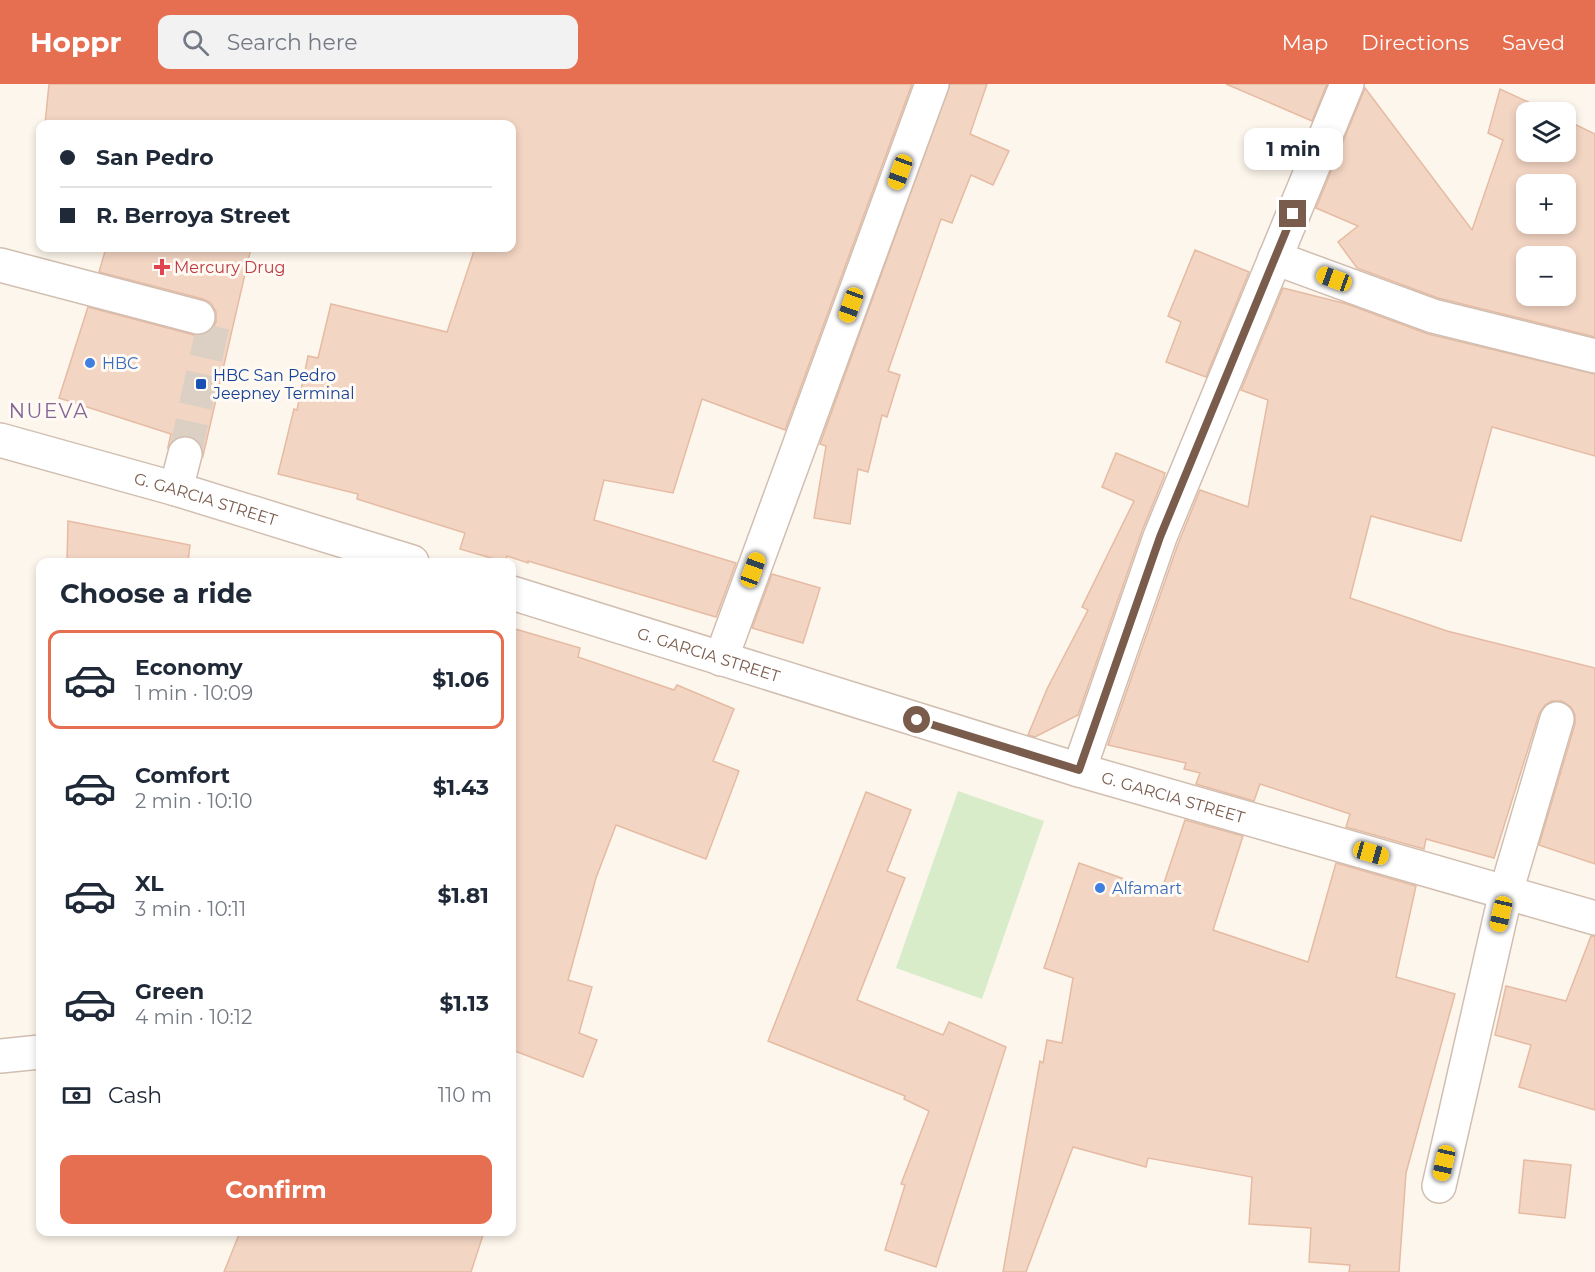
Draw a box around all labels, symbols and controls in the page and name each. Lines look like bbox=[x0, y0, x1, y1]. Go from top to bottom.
search box bbox=[158, 15, 578, 69]
text: Hoppr bbox=[30, 25, 122, 59]
icon: search bbox=[179, 26, 212, 59]
text: Search here bbox=[227, 29, 358, 56]
text: Map bbox=[1282, 30, 1328, 55]
text: Directions bbox=[1361, 30, 1469, 55]
text: Saved bbox=[1502, 30, 1565, 55]
map controls bbox=[1516, 102, 1576, 306]
button: layers bbox=[1516, 102, 1576, 162]
callout: 1 min bbox=[1244, 127, 1342, 169]
text: 1 min bbox=[1266, 137, 1321, 161]
text: San Pedro bbox=[96, 144, 214, 171]
car bbox=[885, 152, 915, 192]
button: + bbox=[1516, 174, 1576, 234]
route end bbox=[1279, 200, 1306, 227]
text: R. Berroya Street bbox=[96, 202, 290, 229]
button: − bbox=[1516, 246, 1576, 306]
place label: Mercury Drug bbox=[174, 258, 285, 277]
marker: Mercury Drug bbox=[155, 260, 169, 274]
car bbox=[1314, 264, 1354, 294]
car bbox=[836, 285, 866, 325]
place label: HBC bbox=[102, 354, 138, 373]
marker: HBC bbox=[83, 356, 97, 370]
place label: HBC San Pedro Jeepney Terminal bbox=[212, 366, 355, 403]
marker: HBC San Pedro Jeepney Terminal bbox=[194, 377, 208, 391]
district label: NUEVA bbox=[9, 399, 89, 423]
street label: G. GARCIA STREET bbox=[132, 469, 280, 530]
car bbox=[738, 550, 768, 590]
text: Choose a ride bbox=[60, 577, 252, 610]
street label: G. GARCIA STREET bbox=[635, 624, 783, 686]
icon: car bbox=[63, 653, 117, 707]
text: Economy bbox=[135, 654, 243, 681]
text: $1.06 bbox=[432, 666, 489, 693]
text: 1 min · 10:09 bbox=[135, 681, 253, 705]
route start bbox=[903, 706, 930, 733]
icon: car bbox=[63, 761, 117, 815]
text: Comfort bbox=[135, 762, 230, 789]
street label: G. GARCIA STREET bbox=[1099, 768, 1248, 827]
text: $1.43 bbox=[433, 774, 489, 801]
text: 2 min · 10:10 bbox=[135, 789, 252, 813]
car bbox=[1351, 839, 1391, 867]
icon: car bbox=[63, 869, 117, 923]
text: XL bbox=[135, 870, 164, 897]
place label: Alfamart bbox=[1112, 879, 1183, 898]
marker: Alfamart bbox=[1093, 881, 1107, 895]
text: $1.81 bbox=[437, 882, 489, 909]
car bbox=[1488, 894, 1514, 934]
text: 3 min · 10:11 bbox=[135, 897, 246, 921]
icon: car bbox=[63, 977, 117, 1031]
text: Green bbox=[135, 978, 204, 1005]
text: $1.13 bbox=[440, 990, 489, 1017]
text: 4 min · 10:12 bbox=[135, 1005, 252, 1029]
icon: cash bbox=[60, 1079, 93, 1112]
text: Cash bbox=[108, 1082, 162, 1109]
text: 110 m bbox=[438, 1083, 492, 1107]
car bbox=[1431, 1143, 1457, 1183]
button: Confirm bbox=[60, 1155, 492, 1224]

